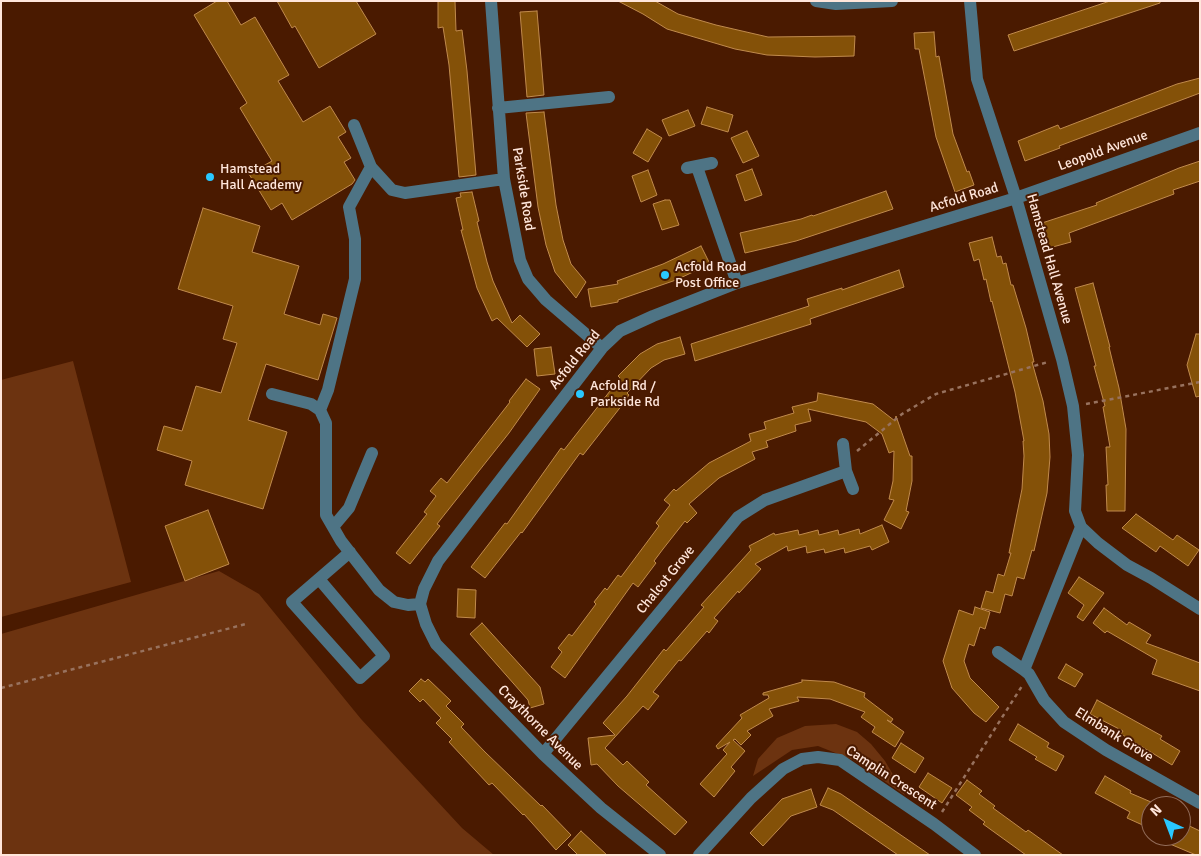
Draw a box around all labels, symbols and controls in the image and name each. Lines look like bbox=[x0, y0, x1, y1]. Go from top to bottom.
street label: Leopold Avenue bbox=[1056, 127, 1150, 175]
street label: Parkside Road bbox=[508, 146, 538, 232]
place label: Hamstead Hall Academy bbox=[220, 161, 302, 193]
marker: Hamstead Hall Academy bbox=[204, 171, 216, 183]
street label: Acfold Road bbox=[927, 180, 1001, 216]
street label: Hamstead Hall Avenue bbox=[1022, 192, 1076, 326]
place label: Acfold Road Post Office bbox=[675, 259, 746, 292]
marker: Acfold Road Post Office bbox=[659, 269, 671, 281]
street label: Acfold Road bbox=[546, 327, 604, 393]
place label: Acfold Rd / Parkside Rd bbox=[590, 378, 660, 411]
marker: Acfold Rd / Parkside Rd bbox=[574, 388, 586, 400]
street label: Chalcot Grove bbox=[633, 542, 699, 618]
street label: Craythorne Avenue bbox=[494, 682, 586, 774]
street label: Elmbank Grove bbox=[1072, 704, 1156, 766]
street label: Camplin Crescent bbox=[842, 742, 940, 814]
north arrow bbox=[1141, 796, 1191, 846]
text: N bbox=[1147, 801, 1165, 820]

